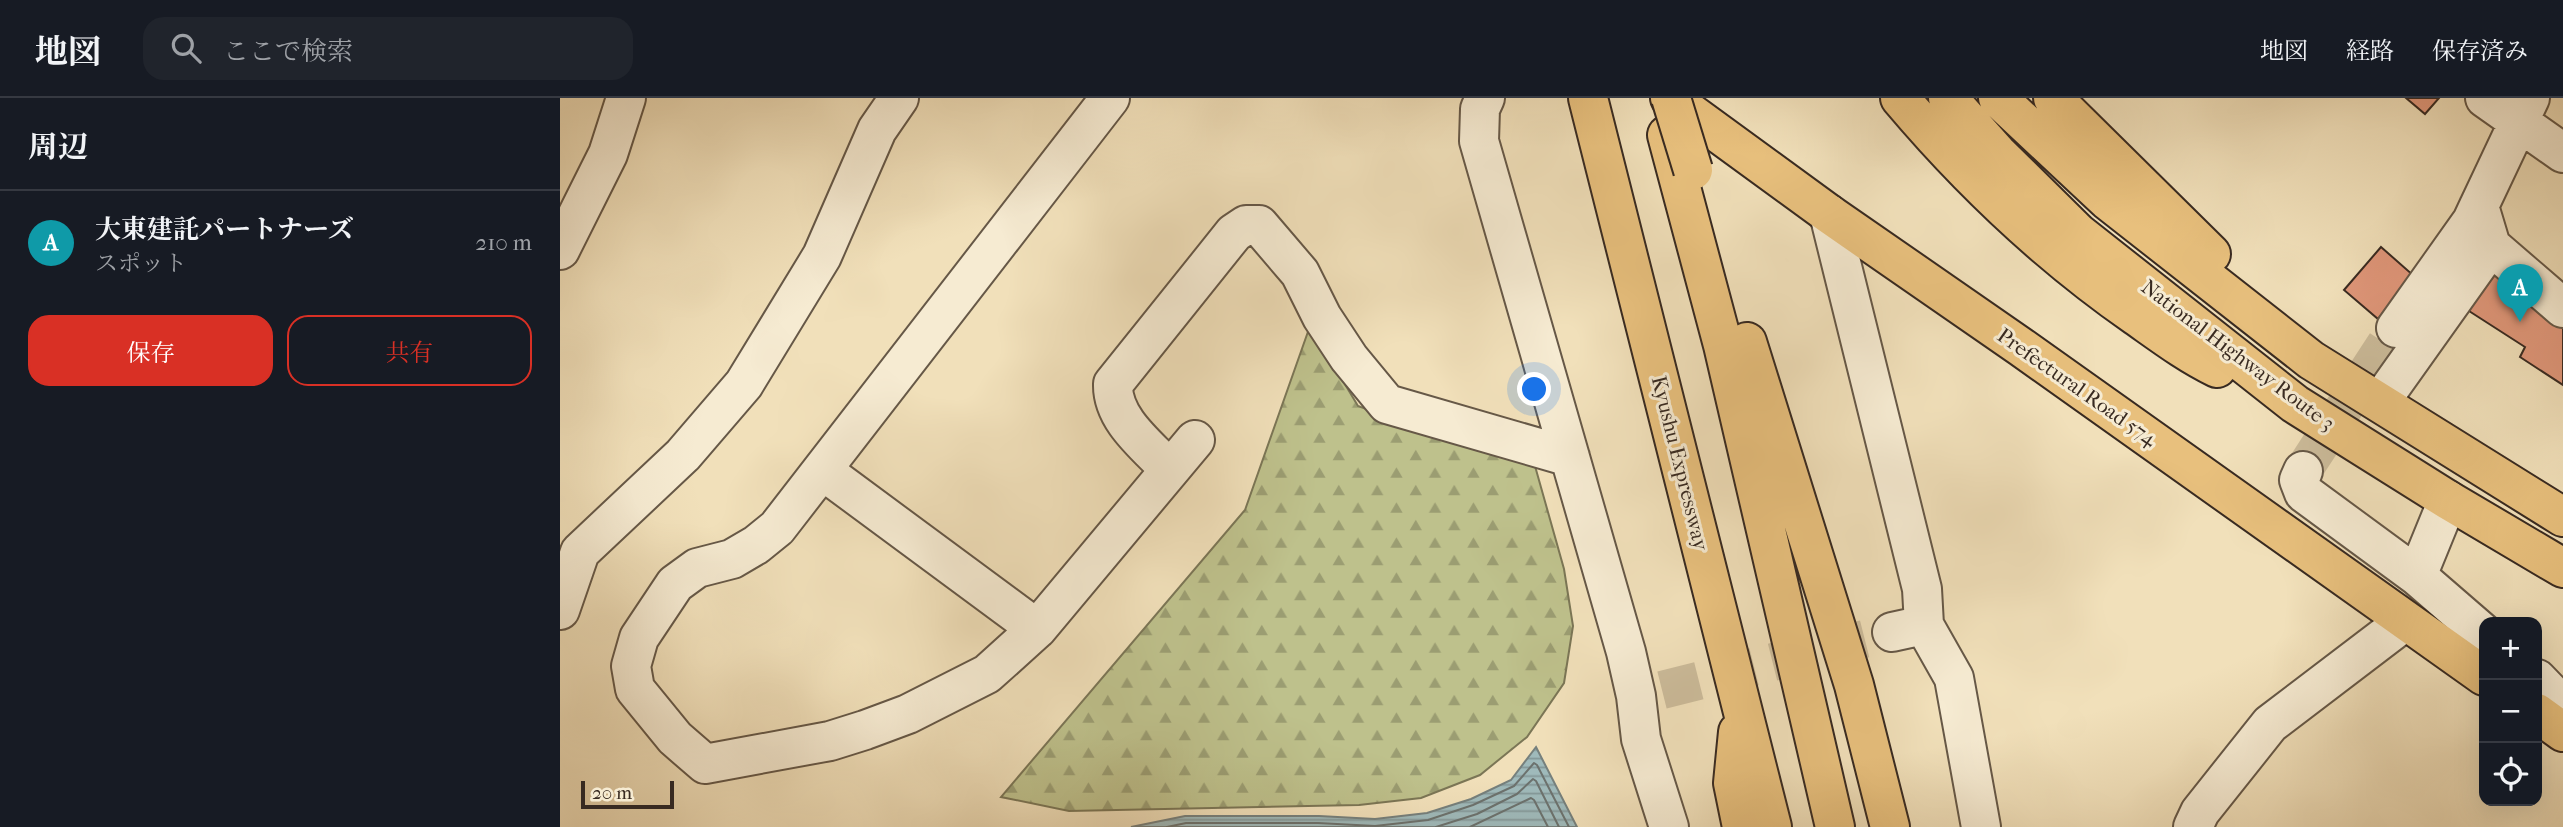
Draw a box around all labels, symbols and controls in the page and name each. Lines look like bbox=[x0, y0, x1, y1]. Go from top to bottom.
search box bbox=[143, 17, 633, 80]
icon: search bbox=[167, 29, 205, 67]
text: 地図 bbox=[35, 33, 101, 72]
text: ここで検索 bbox=[223, 36, 353, 67]
text: 地図 bbox=[2260, 37, 2308, 65]
text: 経路 bbox=[2346, 37, 2394, 65]
text: 保存済み bbox=[2432, 37, 2528, 65]
text: 周辺 bbox=[28, 130, 88, 165]
text: 大東建託パートナーズ bbox=[95, 214, 354, 245]
text: A bbox=[44, 229, 58, 256]
text: 210 m bbox=[475, 229, 532, 256]
text: スポット bbox=[95, 250, 187, 277]
pin: A bbox=[2497, 264, 2543, 322]
street label: National Highway Route 3 bbox=[2137, 275, 2339, 435]
button: 保存 bbox=[28, 315, 273, 386]
button: 共有 bbox=[287, 315, 532, 386]
street label: Prefectural Road 574 bbox=[1993, 323, 2162, 451]
your location bbox=[1517, 372, 1551, 406]
street label: Kyushu Expressway bbox=[1647, 373, 1713, 553]
map controls bbox=[2479, 617, 2542, 806]
button: + bbox=[2479, 617, 2542, 680]
button: − bbox=[2479, 680, 2542, 743]
button: locate bbox=[2479, 743, 2542, 806]
scale bar bbox=[581, 778, 674, 810]
text: 20 m bbox=[592, 782, 632, 804]

